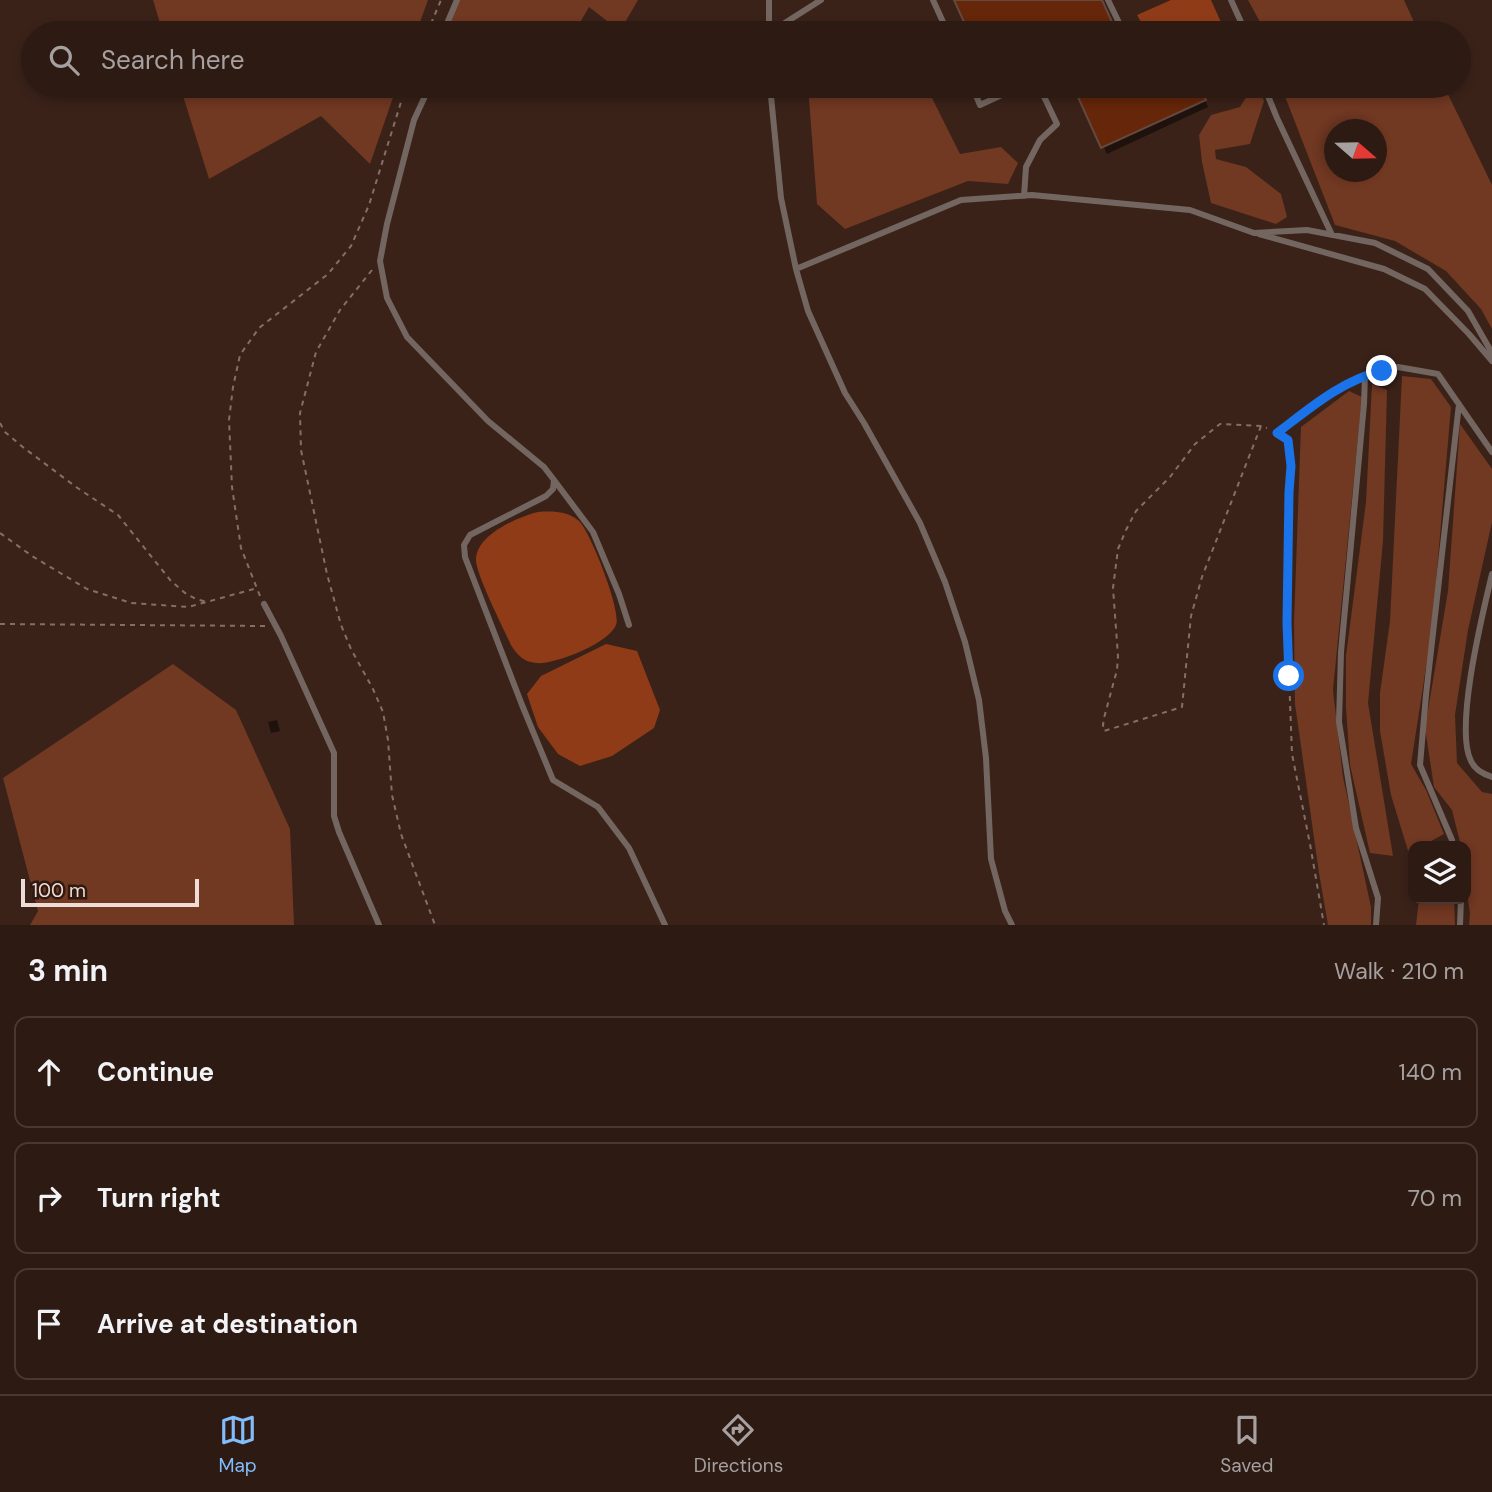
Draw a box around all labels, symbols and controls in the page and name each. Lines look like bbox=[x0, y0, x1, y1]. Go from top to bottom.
search box bbox=[21, 21, 1471, 98]
icon: search bbox=[45, 41, 83, 79]
text: Search here bbox=[101, 43, 244, 77]
north arrow bbox=[1324, 119, 1387, 182]
route end bbox=[1366, 355, 1397, 386]
route start bbox=[1273, 660, 1304, 691]
map controls bbox=[1408, 841, 1471, 904]
button: layers bbox=[1408, 841, 1471, 904]
scale bar bbox=[21, 876, 200, 908]
text: 100 m bbox=[32, 878, 86, 903]
text: 3 min bbox=[28, 951, 108, 990]
text: Walk · 210 m bbox=[1334, 956, 1464, 986]
icon: ahead bbox=[30, 1053, 68, 1091]
text: Continue bbox=[97, 1055, 214, 1089]
text: 140 m bbox=[1399, 1057, 1462, 1087]
icon: right bbox=[30, 1179, 68, 1217]
text: Turn right bbox=[97, 1181, 221, 1215]
text: 70 m bbox=[1408, 1183, 1462, 1213]
icon: arrive bbox=[30, 1305, 68, 1343]
text: Arrive at destination bbox=[97, 1307, 358, 1341]
tab: Map bbox=[219, 1411, 257, 1478]
tab: Directions bbox=[694, 1411, 783, 1478]
tab: Saved bbox=[1220, 1411, 1273, 1478]

